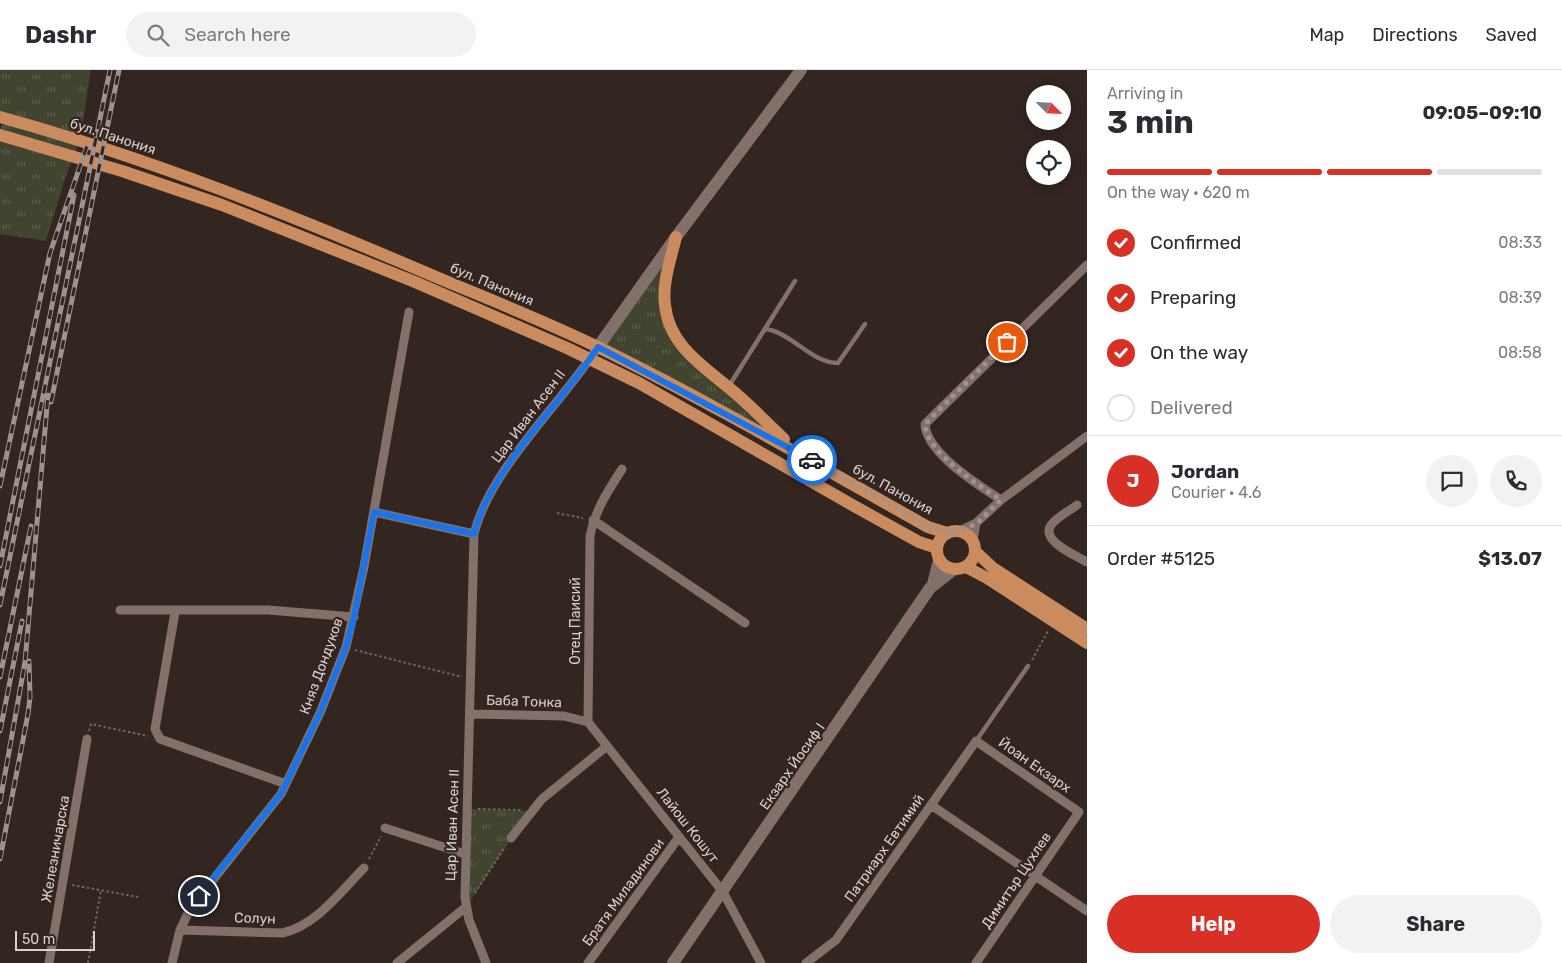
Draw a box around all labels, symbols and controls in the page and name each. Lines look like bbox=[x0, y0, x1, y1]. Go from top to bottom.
search box bbox=[126, 12, 476, 57]
text: Dashr bbox=[25, 21, 96, 49]
icon: search bbox=[144, 21, 172, 49]
text: Search here bbox=[184, 23, 291, 46]
text: Map bbox=[1309, 24, 1344, 46]
text: Directions bbox=[1372, 24, 1458, 46]
text: Saved bbox=[1486, 24, 1537, 46]
text: Arriving in bbox=[1107, 84, 1183, 103]
north arrow bbox=[1026, 85, 1071, 130]
map controls bbox=[1026, 85, 1071, 185]
text: 09:05–09:10 bbox=[1422, 101, 1542, 124]
text: 3 min bbox=[1107, 103, 1194, 141]
street label: бул. Панония bbox=[68, 115, 158, 158]
button: locate bbox=[1026, 140, 1071, 185]
text: On the way · 620 m bbox=[1107, 183, 1250, 202]
icon: check bbox=[1107, 229, 1135, 257]
text: Confirmed bbox=[1150, 231, 1241, 254]
text: 08:33 bbox=[1498, 233, 1542, 252]
street label: бул. Панония bbox=[447, 259, 536, 310]
icon: check bbox=[1107, 284, 1135, 312]
text: Preparing bbox=[1150, 286, 1236, 309]
text: 08:39 bbox=[1498, 288, 1542, 307]
pin bbox=[986, 321, 1028, 363]
icon: bag bbox=[993, 328, 1021, 356]
icon: check bbox=[1107, 339, 1135, 367]
text: On the way bbox=[1150, 341, 1248, 364]
text: 08:58 bbox=[1498, 343, 1542, 362]
street label: Цар Иван Асен II bbox=[488, 366, 569, 466]
text: Delivered bbox=[1150, 396, 1233, 419]
courier bbox=[787, 435, 837, 485]
icon: car bbox=[798, 446, 826, 474]
button: chat bbox=[1426, 455, 1478, 507]
button: phone bbox=[1490, 455, 1542, 507]
street label: бул. Панония bbox=[850, 460, 936, 519]
text: Jordan bbox=[1171, 460, 1239, 483]
text: J bbox=[1127, 469, 1139, 492]
text: Courier · 4.6 bbox=[1171, 483, 1261, 502]
text: Order #5125 bbox=[1107, 547, 1215, 570]
text: $13.07 bbox=[1478, 547, 1542, 570]
street label: Отец Паисий bbox=[567, 577, 584, 665]
street label: Княз Дондуков bbox=[296, 616, 347, 717]
street label: Баба Тонка bbox=[486, 692, 562, 711]
street label: Екзарх Йосиф I bbox=[755, 719, 829, 813]
street label: Йоан Екзарх bbox=[995, 733, 1075, 797]
street label: Цар Иван Асен II bbox=[442, 769, 463, 881]
street label: Лайош Кошут bbox=[653, 784, 722, 866]
street label: Патриарх Евтимий bbox=[841, 791, 928, 905]
street label: Железничарска bbox=[38, 794, 73, 904]
street label: Димитър Цухлев bbox=[978, 829, 1055, 932]
street label: Братя Миладинови bbox=[579, 835, 668, 949]
pin bbox=[178, 875, 220, 917]
icon: home bbox=[185, 882, 213, 910]
button: Help bbox=[1107, 895, 1320, 953]
button: Share bbox=[1330, 895, 1542, 953]
street label: Солун bbox=[234, 909, 276, 928]
scale bar bbox=[15, 928, 95, 951]
text: 50 m bbox=[22, 931, 55, 948]

